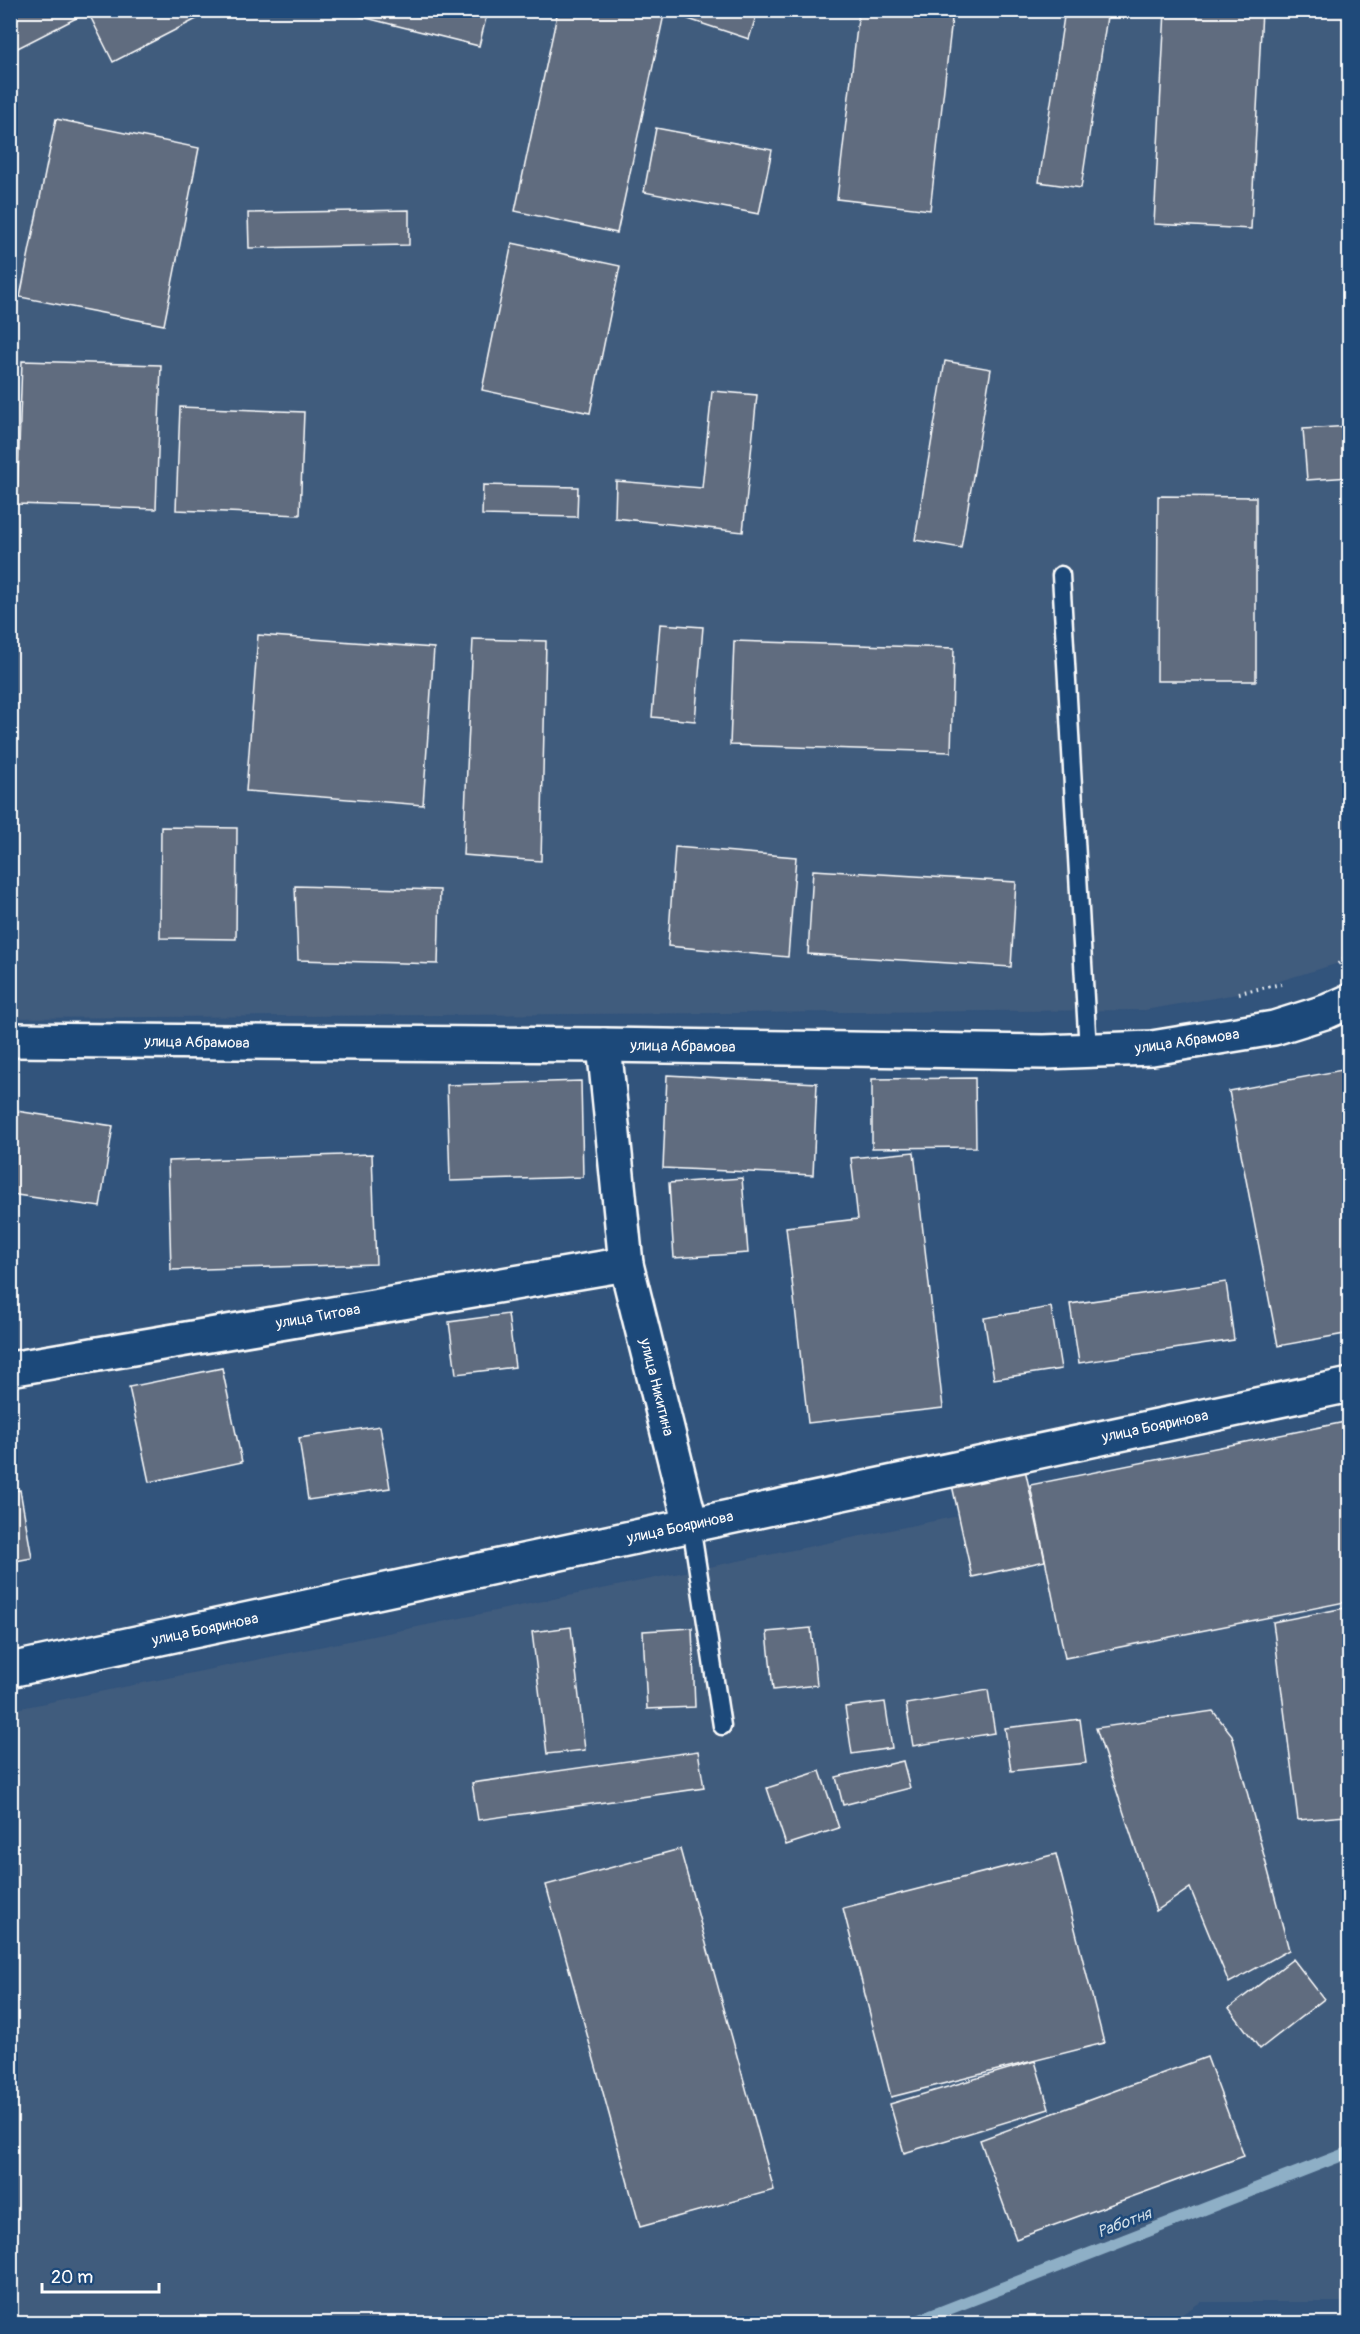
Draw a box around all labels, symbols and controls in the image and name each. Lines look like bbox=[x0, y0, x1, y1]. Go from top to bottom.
street label: улица Абрамова bbox=[1133, 1025, 1241, 1058]
street label: улица Абрамова bbox=[143, 1032, 250, 1053]
street label: улица Абрамова bbox=[629, 1036, 736, 1057]
street label: улица Титова bbox=[273, 1300, 362, 1333]
street label: улица Никитина bbox=[635, 1335, 678, 1438]
street label: улица Бояринова bbox=[1099, 1406, 1210, 1447]
street label: улица Бояринова bbox=[624, 1507, 735, 1548]
street label: улица Бояринова bbox=[149, 1609, 260, 1650]
water label: Работня bbox=[1095, 2203, 1156, 2242]
scale bar bbox=[42, 2256, 159, 2294]
text: 20 m bbox=[51, 2266, 93, 2289]

